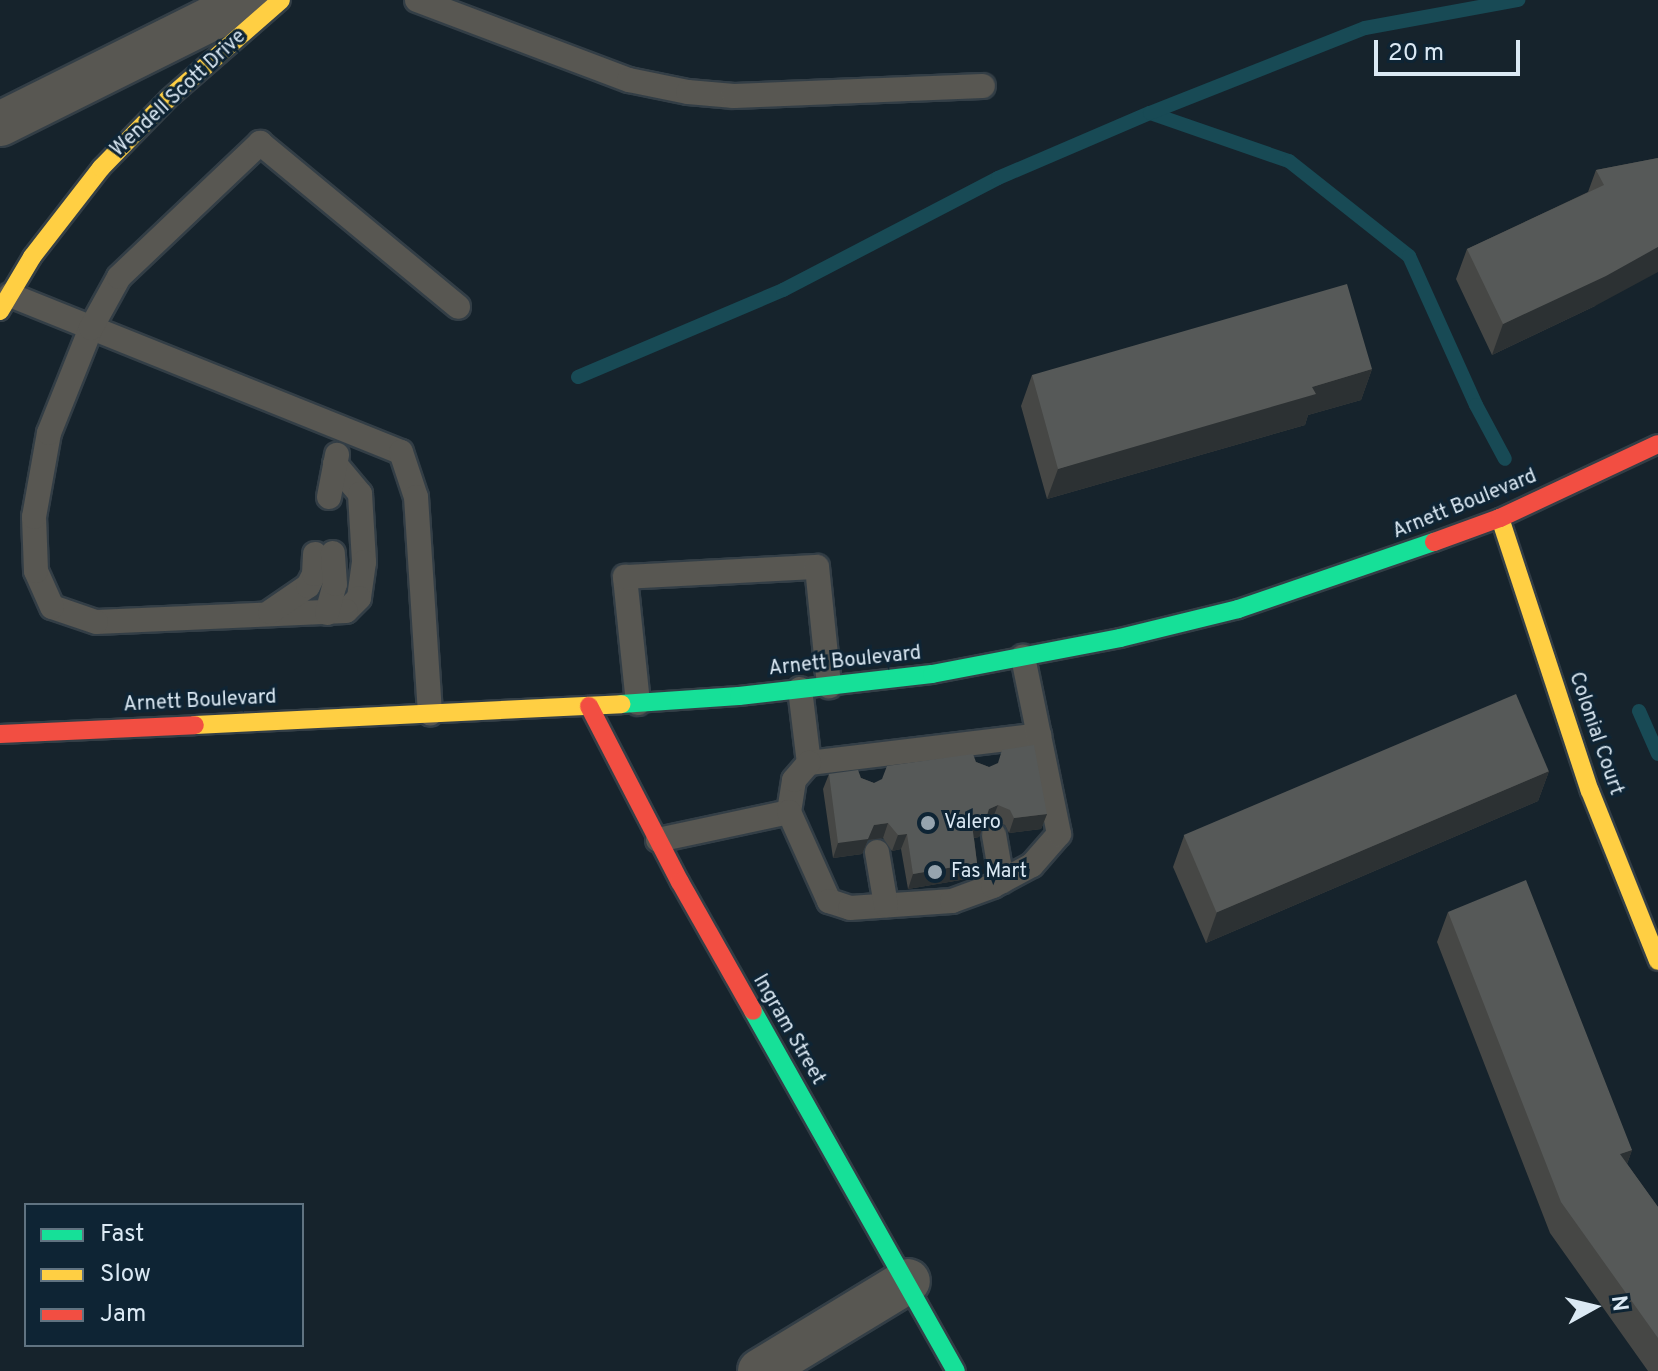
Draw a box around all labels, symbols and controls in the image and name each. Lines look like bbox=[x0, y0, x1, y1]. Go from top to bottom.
scale bar bbox=[1378, 24, 1524, 74]
street label: Wendell Scott Drive bbox=[107, 25, 251, 163]
text: 20 m bbox=[1388, 39, 1444, 69]
street label: Arnett Boulevard bbox=[1389, 465, 1541, 545]
street label: Arnett Boulevard bbox=[767, 642, 923, 682]
street label: Colonial Court bbox=[1563, 669, 1627, 799]
street label: Arnett Boulevard bbox=[123, 686, 277, 718]
place label: Valero bbox=[944, 811, 1001, 835]
marker: Valero bbox=[919, 814, 937, 832]
place label: Fas Mart bbox=[951, 860, 1027, 884]
marker: Fas Mart bbox=[926, 863, 944, 881]
street label: Ingram Street bbox=[747, 971, 829, 1089]
legend bbox=[24, 1203, 304, 1347]
text: Fast bbox=[100, 1220, 144, 1250]
text: Slow bbox=[100, 1260, 151, 1290]
north arrow bbox=[1554, 1267, 1634, 1347]
text: N bbox=[1604, 1294, 1633, 1313]
text: Jam bbox=[100, 1300, 146, 1330]

